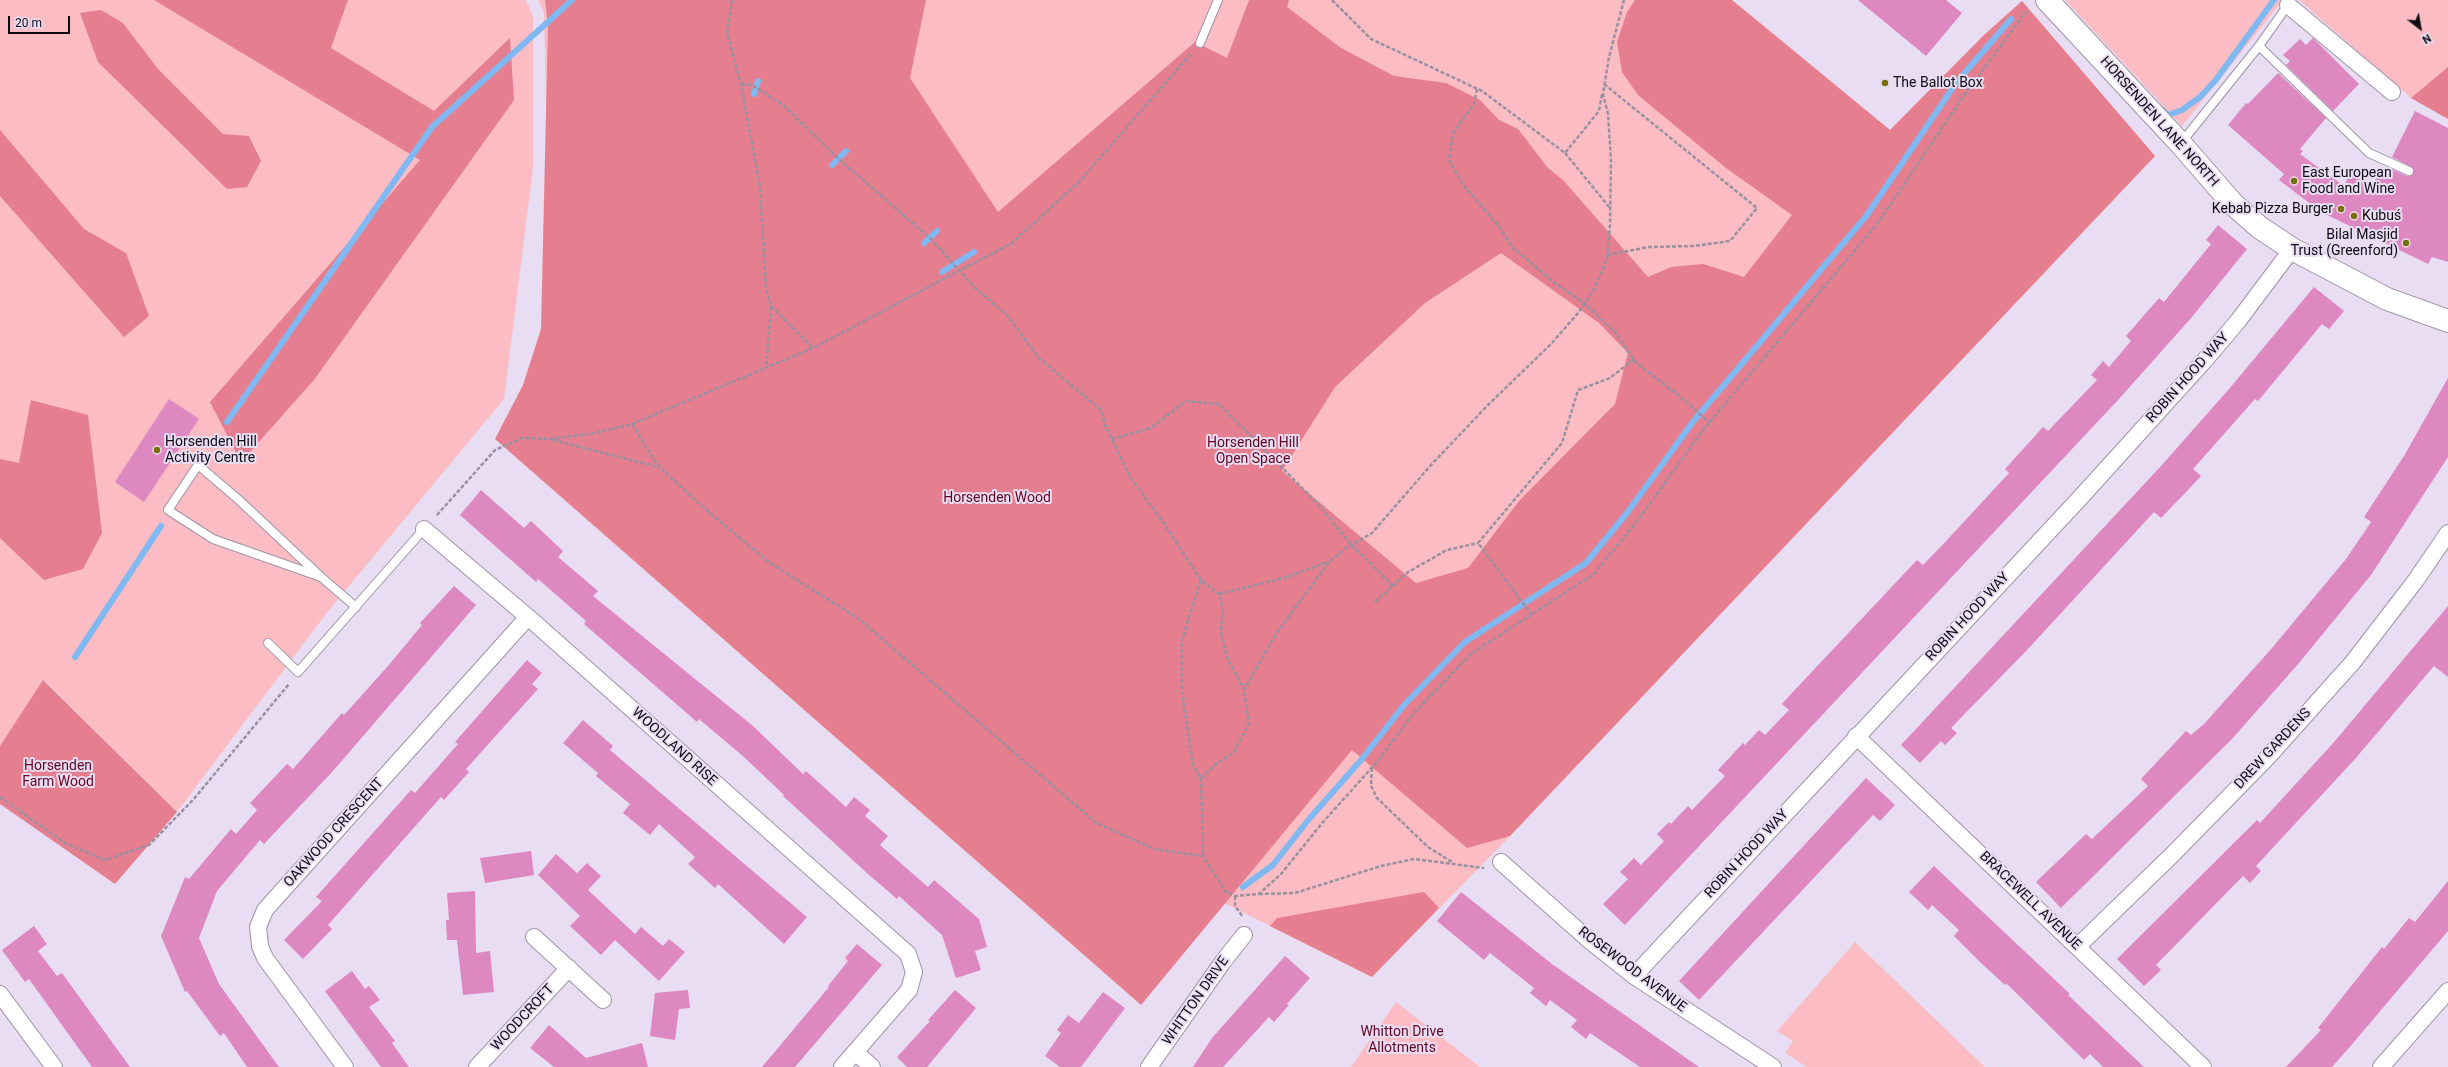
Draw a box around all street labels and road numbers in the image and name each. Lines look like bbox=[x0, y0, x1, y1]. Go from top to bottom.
street label: HORSENDEN LANE NORTH bbox=[2096, 53, 2222, 191]
street label: ROBIN HOOD WAY bbox=[2143, 330, 2233, 426]
street label: ROBIN HOOD WAY bbox=[1923, 569, 2013, 665]
street label: WOODLAND RISE bbox=[628, 704, 720, 790]
street label: DREW GARDENS bbox=[2231, 705, 2315, 793]
street label: OAKWOOD CRESCENT bbox=[281, 775, 387, 891]
street label: ROBIN HOOD WAY bbox=[1702, 806, 1792, 902]
street label: BRACEWELL AVENUE bbox=[1976, 848, 2084, 954]
street label: ROSEWOOD AVENUE bbox=[1575, 924, 1689, 1016]
street label: WHITTON DRIVE bbox=[1159, 953, 1233, 1049]
street label: WOODCROFT bbox=[488, 981, 558, 1055]

